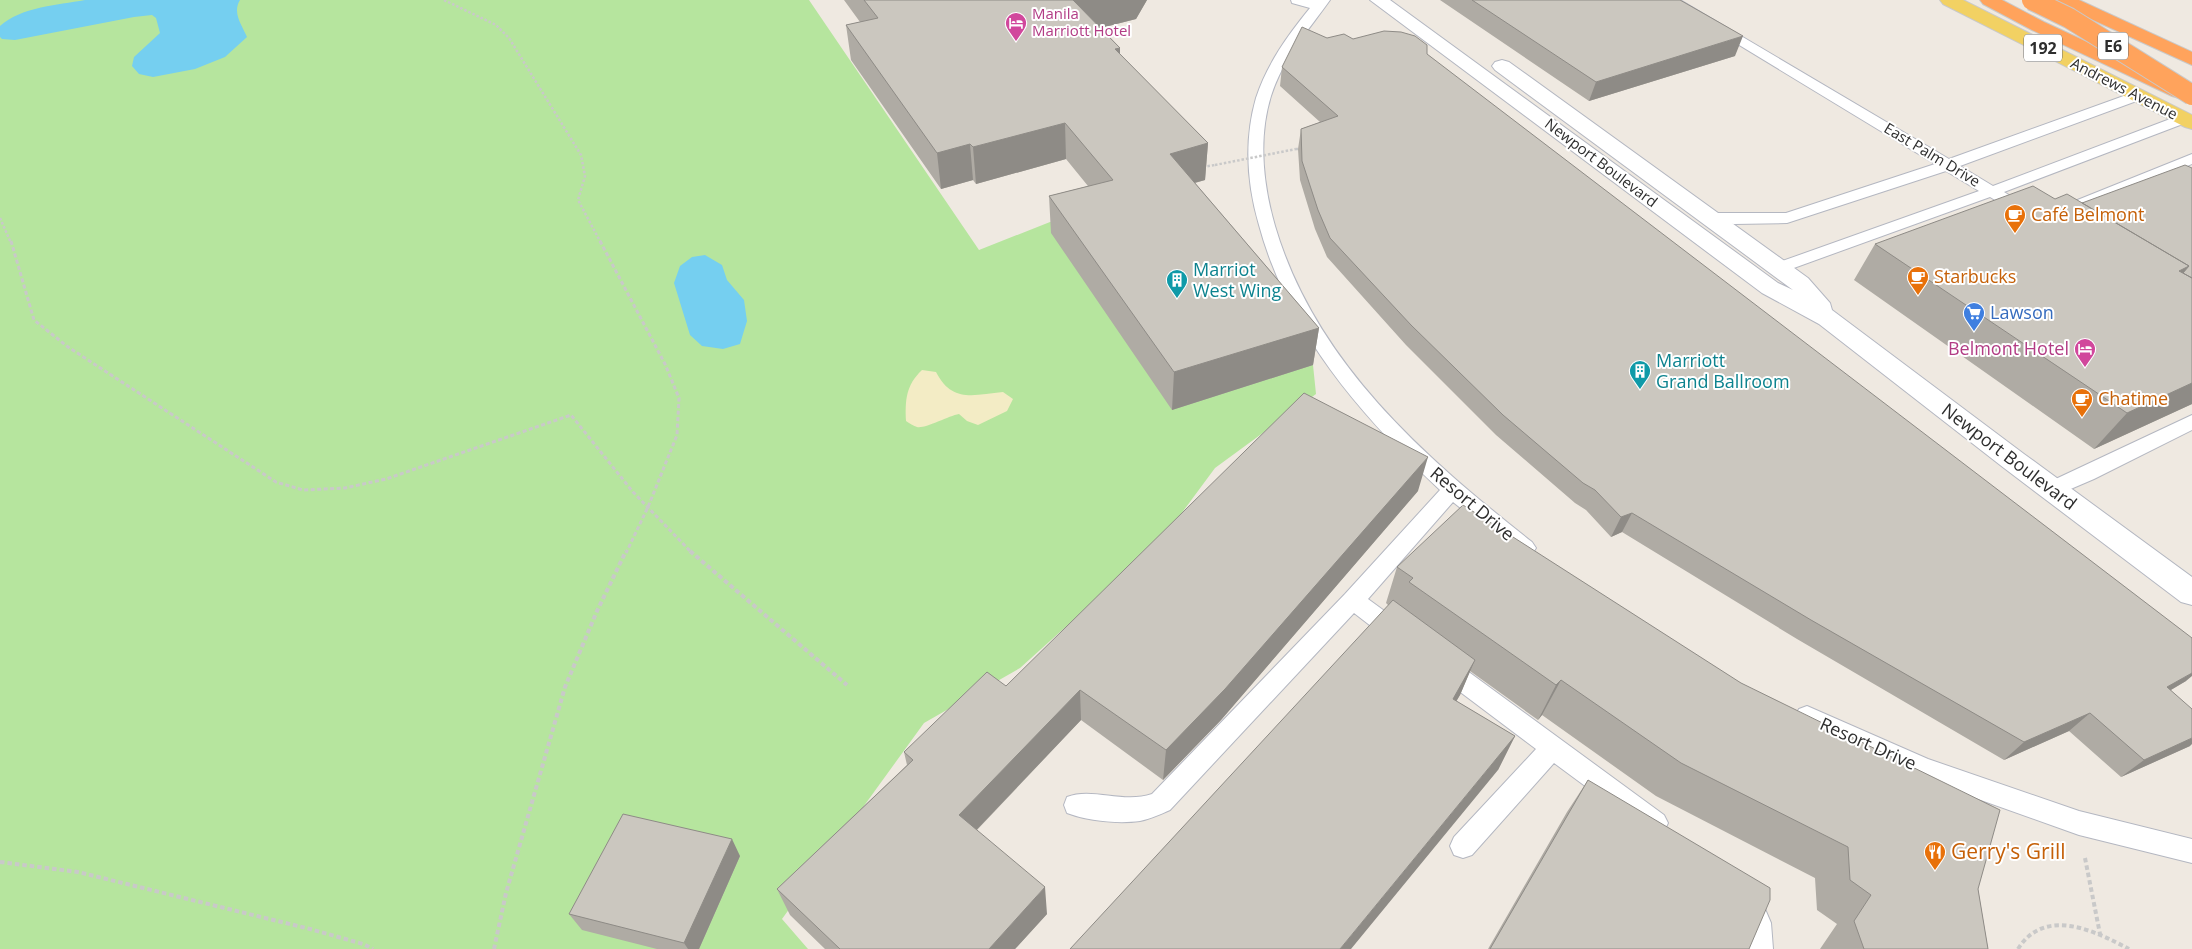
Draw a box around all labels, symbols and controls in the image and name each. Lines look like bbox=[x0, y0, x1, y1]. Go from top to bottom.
place label: Manila Marriott Hotel bbox=[1032, 3, 1131, 40]
hotel icon: Manila Marriott Hotel bbox=[1004, 11, 1028, 42]
road number: E6 bbox=[2098, 32, 2128, 59]
road number: 192 bbox=[2024, 34, 2062, 62]
street label: Andrews Avenue bbox=[2068, 53, 2181, 124]
street label: Newport Boulevard bbox=[1541, 113, 1662, 211]
street label: East Palm Drive bbox=[1881, 118, 1984, 191]
place label: Café Belmont bbox=[2031, 202, 2144, 226]
cafe icon: Café Belmont bbox=[2003, 203, 2027, 234]
place label: Marriot West Wing bbox=[1193, 257, 1282, 302]
place label: Starbucks bbox=[1934, 264, 2016, 288]
cafe icon: Starbucks bbox=[1906, 265, 1930, 296]
building icon: Marriot West Wing bbox=[1165, 268, 1189, 299]
place label: Lawson bbox=[1990, 300, 2054, 324]
supermarket icon: Lawson bbox=[1962, 301, 1986, 332]
place label: Belmont Hotel bbox=[1948, 336, 2069, 360]
hotel icon: Belmont Hotel bbox=[2073, 337, 2097, 368]
place label: Marriott Grand Ballroom bbox=[1656, 348, 1790, 393]
building icon: Marriott Grand Ballroom bbox=[1628, 359, 1652, 390]
place label: Chatime bbox=[2098, 386, 2168, 410]
cafe icon: Chatime bbox=[2070, 387, 2094, 418]
street label: Newport Boulevard bbox=[1937, 397, 2082, 515]
street label: Resort Drive bbox=[1425, 461, 1520, 546]
street label: Resort Drive bbox=[1816, 711, 1920, 775]
place label: Gerry's Grill bbox=[1951, 837, 2066, 865]
restaurant icon: Gerry's Grill bbox=[1923, 840, 1947, 871]

